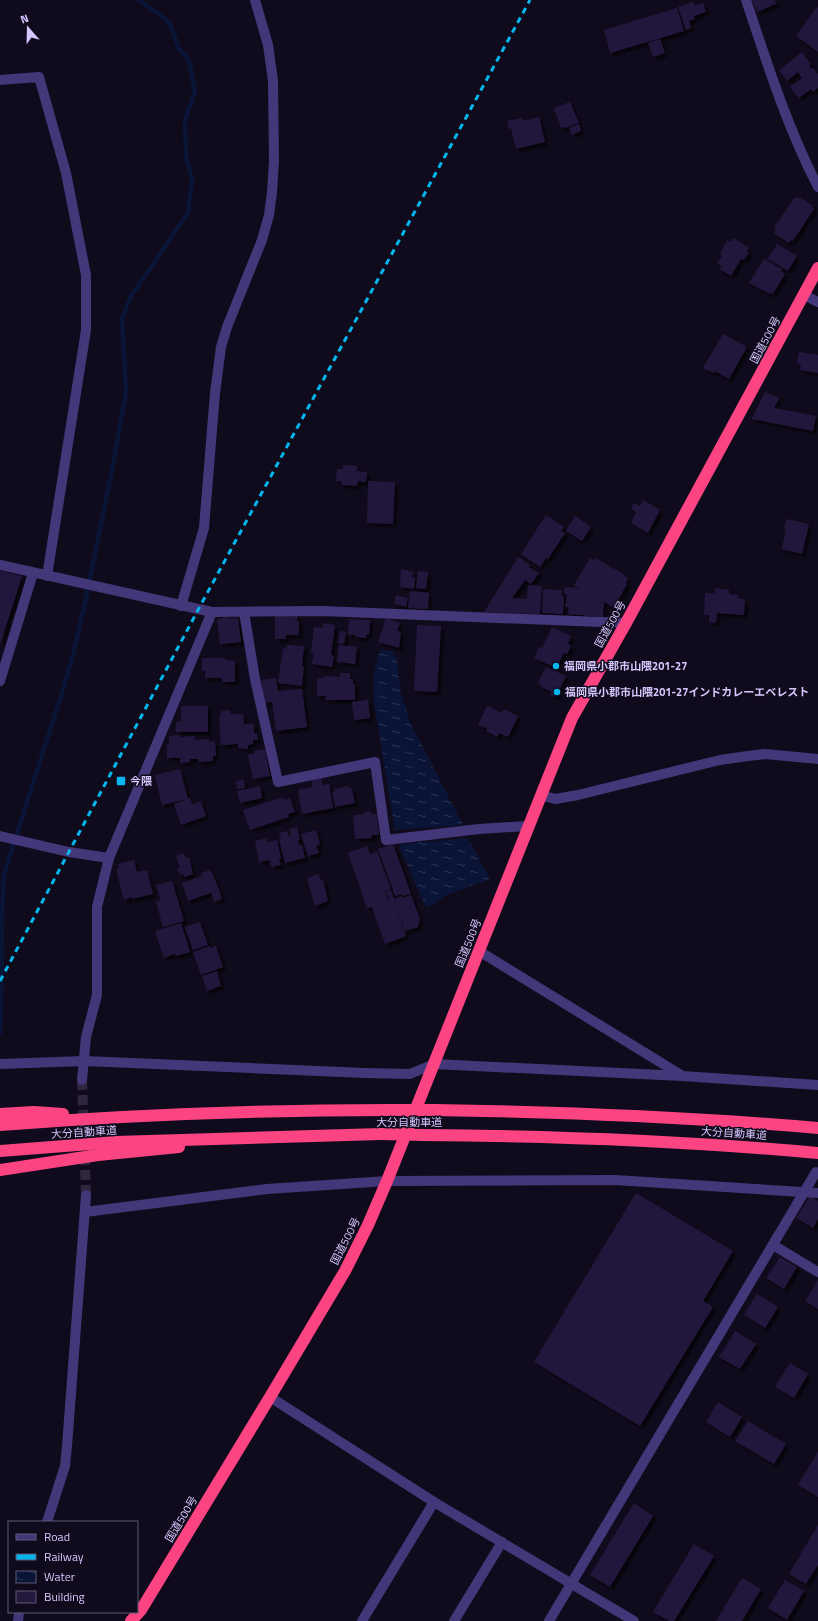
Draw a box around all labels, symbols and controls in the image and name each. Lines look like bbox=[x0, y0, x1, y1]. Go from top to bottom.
north arrow bbox=[8, 8, 48, 48]
text: N bbox=[18, 10, 31, 27]
street label: 国道500号 bbox=[746, 314, 784, 366]
street label: 国道500号 bbox=[591, 598, 629, 650]
place label: 福岡県小郡市山隈201-27 bbox=[564, 658, 687, 674]
marker: 福岡県小郡市山隈201-27 bbox=[551, 661, 561, 671]
place label: 福岡県小郡市山隈201-27インドカレーエベレスト bbox=[565, 684, 809, 700]
marker: 福岡県小郡市山隈201-27インドカレーエベレスト bbox=[552, 687, 562, 697]
place label: 今隈 bbox=[130, 773, 152, 789]
marker: 今隈 bbox=[115, 775, 127, 787]
street label: 国道500号 bbox=[451, 916, 485, 970]
street label: 大分自動車道 bbox=[376, 1114, 442, 1130]
street label: 大分自動車道 bbox=[51, 1122, 117, 1142]
street label: 大分自動車道 bbox=[701, 1123, 767, 1143]
street label: 国道500号 bbox=[326, 1214, 364, 1268]
street label: 国道500号 bbox=[161, 1493, 201, 1545]
legend bbox=[8, 1521, 138, 1613]
text: Road bbox=[44, 1527, 70, 1546]
text: Railway bbox=[44, 1547, 84, 1566]
text: Water bbox=[44, 1567, 75, 1586]
text: Building bbox=[44, 1587, 85, 1606]

